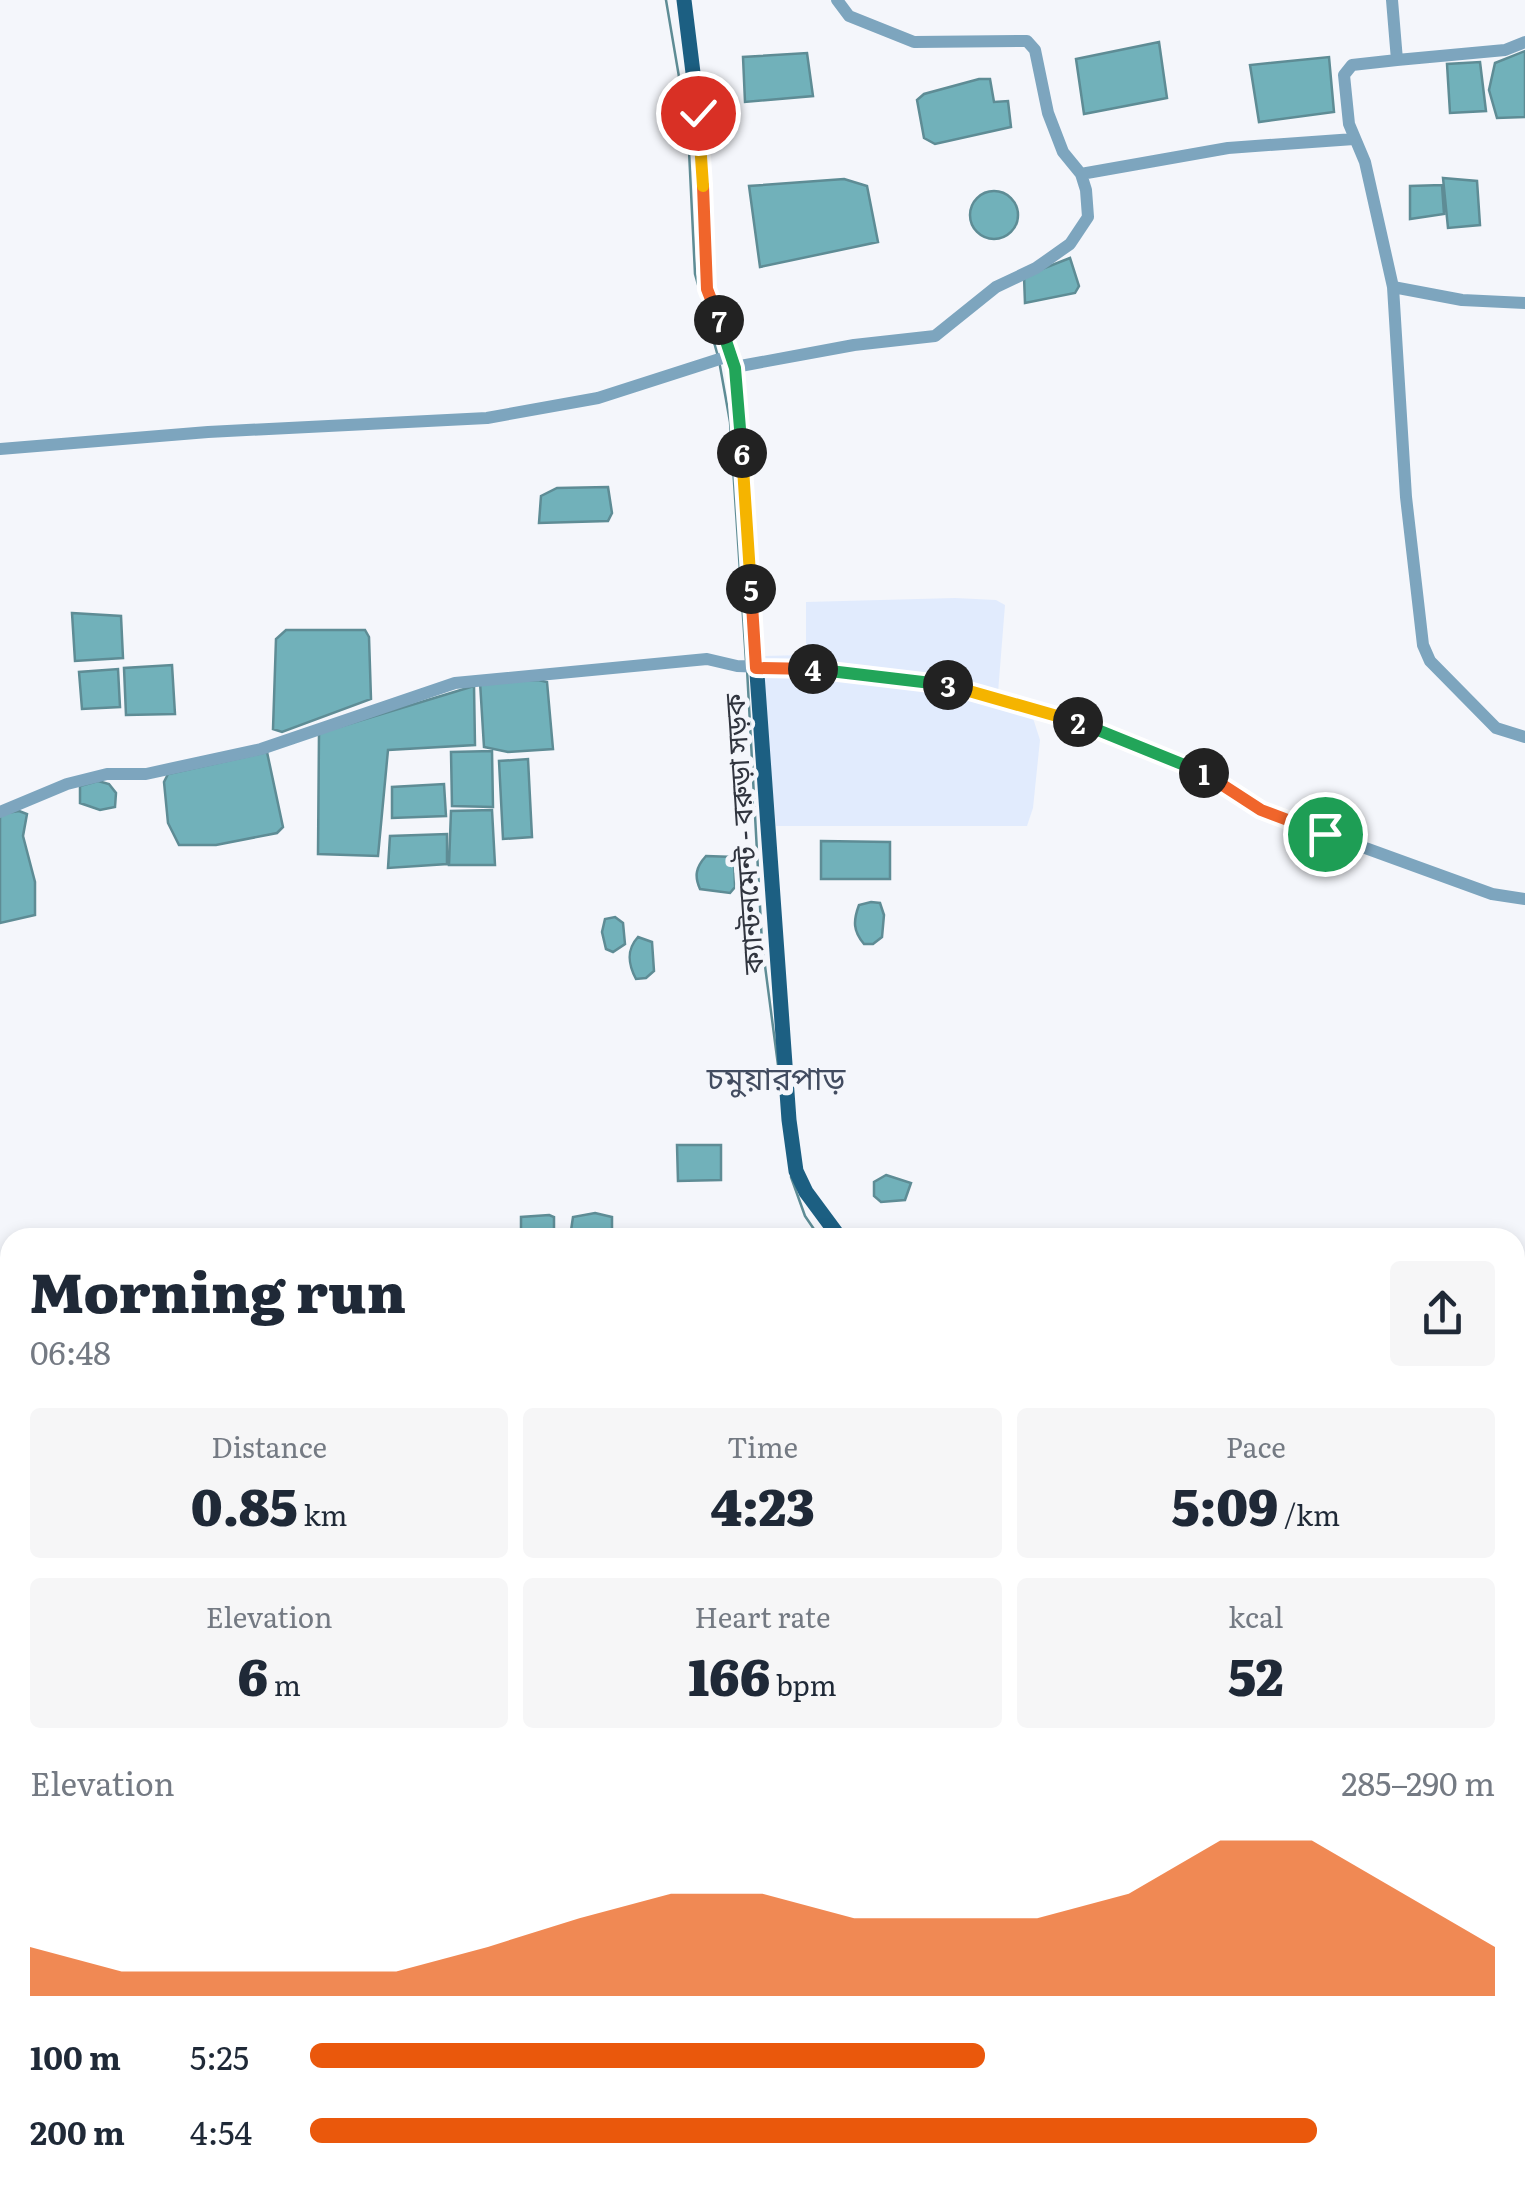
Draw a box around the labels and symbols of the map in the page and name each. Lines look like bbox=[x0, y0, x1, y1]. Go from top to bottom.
pin bbox=[656, 71, 741, 156]
pin: 7 bbox=[694, 295, 744, 345]
pin: 6 bbox=[717, 428, 767, 478]
pin: 5 bbox=[726, 564, 776, 614]
pin: 4 bbox=[788, 644, 838, 694]
pin: 3 bbox=[923, 660, 973, 710]
street label: ক্যান্টনমেন্ট - বরুড়া সড়ক bbox=[711, 692, 773, 977]
pin: 2 bbox=[1053, 697, 1103, 747]
pin: 1 bbox=[1179, 748, 1229, 798]
pin bbox=[1283, 792, 1368, 877]
district label: চমুয়ারপাড় bbox=[706, 1052, 847, 1100]

